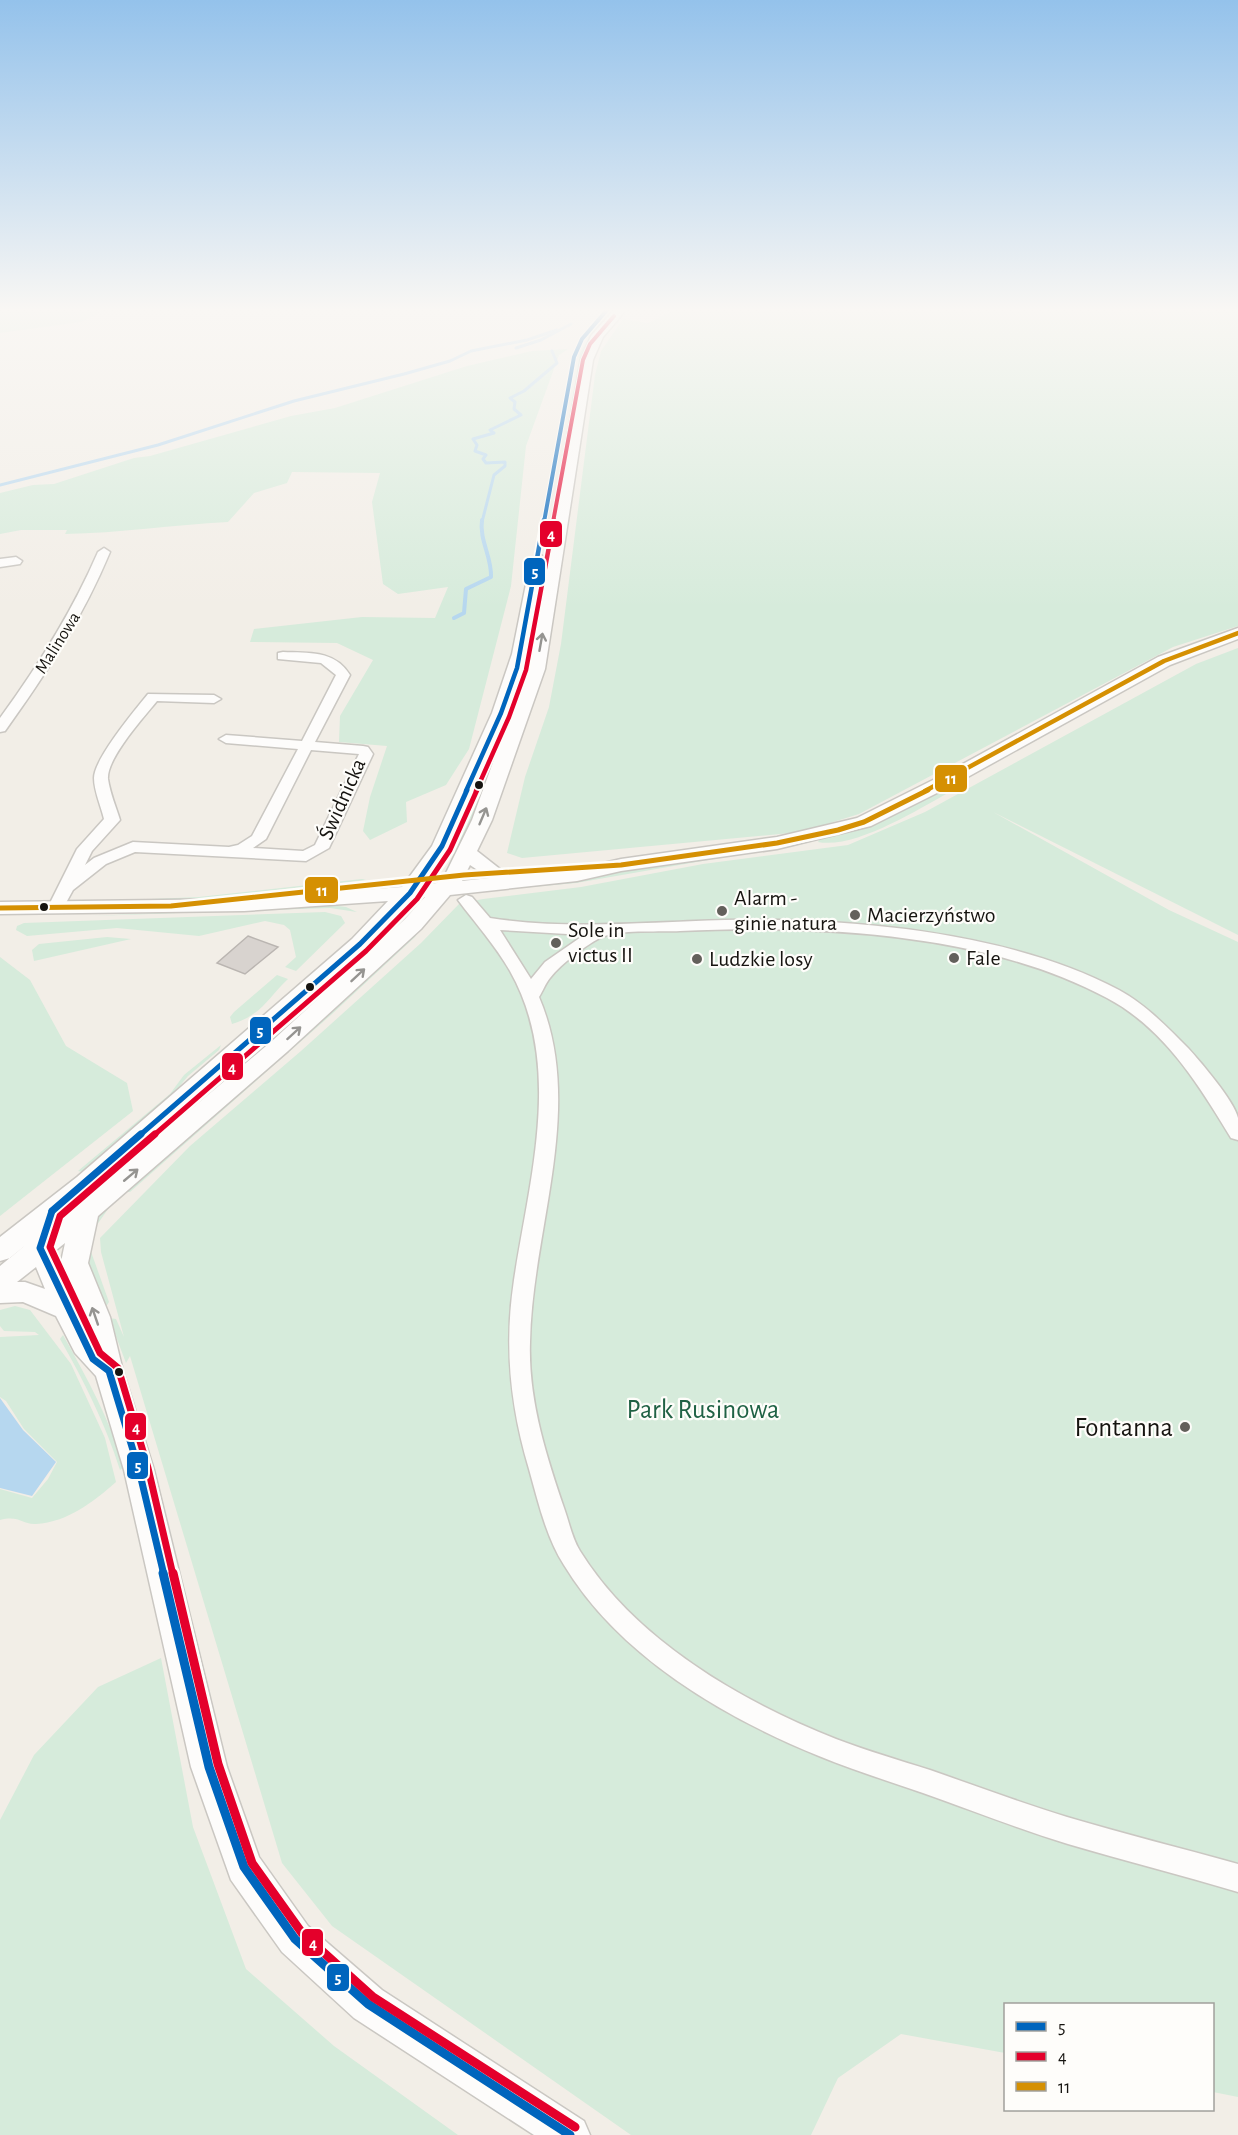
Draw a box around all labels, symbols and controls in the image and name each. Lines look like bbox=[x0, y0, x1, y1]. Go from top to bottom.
line badge: 4 bbox=[539, 520, 563, 548]
text: 4 bbox=[547, 527, 555, 543]
line badge: 5 bbox=[523, 557, 546, 586]
text: 5 bbox=[532, 564, 539, 580]
street label: Malinowa bbox=[32, 609, 84, 677]
one-way arrow bbox=[536, 633, 547, 652]
street label: Świdnicka bbox=[313, 754, 370, 843]
line badge: 11 bbox=[934, 764, 968, 793]
text: 11 bbox=[945, 771, 957, 787]
unlabelled marker bbox=[473, 779, 485, 791]
one-way arrow bbox=[478, 807, 489, 826]
line badge: 11 bbox=[304, 876, 339, 904]
text: 11 bbox=[316, 883, 328, 899]
place label: Alarm - ginie natura bbox=[734, 887, 837, 934]
unlabelled marker bbox=[38, 901, 50, 913]
marker: Alarm - ginie natura bbox=[715, 904, 729, 918]
place label: Macierzyństwo bbox=[867, 904, 996, 926]
marker: Macierzyństwo bbox=[848, 908, 862, 922]
place label: Sole in victus II bbox=[568, 919, 633, 966]
marker: Sole in victus II bbox=[549, 936, 563, 950]
place label: Fale bbox=[966, 947, 1001, 969]
place label: Ludzkie losy bbox=[709, 948, 813, 970]
marker: Fale bbox=[947, 951, 961, 965]
marker: Ludzkie losy bbox=[690, 952, 704, 966]
one-way arrow bbox=[350, 968, 365, 982]
unlabelled marker bbox=[304, 981, 316, 993]
line badge: 5 bbox=[249, 1016, 272, 1045]
text: 5 bbox=[257, 1023, 264, 1039]
one-way arrow bbox=[286, 1026, 301, 1040]
line badge: 4 bbox=[221, 1052, 244, 1081]
text: 4 bbox=[228, 1060, 236, 1076]
one-way arrow bbox=[123, 1168, 139, 1181]
one-way arrow bbox=[89, 1307, 100, 1326]
unlabelled marker bbox=[113, 1366, 125, 1378]
park label: Park Rusinowa bbox=[627, 1396, 779, 1423]
line badge: 4 bbox=[124, 1412, 147, 1441]
place label: Fontanna bbox=[1074, 1414, 1173, 1441]
text: 4 bbox=[132, 1420, 140, 1436]
marker: Fontanna bbox=[1178, 1420, 1192, 1434]
line badge: 5 bbox=[126, 1451, 149, 1480]
text: 5 bbox=[135, 1458, 142, 1474]
line badge: 4 bbox=[301, 1928, 324, 1957]
text: 4 bbox=[309, 1936, 317, 1952]
line badge: 5 bbox=[326, 1963, 350, 1992]
text: 5 bbox=[335, 1970, 342, 1986]
legend bbox=[1004, 2003, 1214, 2111]
text: 5 bbox=[1058, 2019, 1066, 2037]
text: 4 bbox=[1058, 2049, 1067, 2067]
text: 11 bbox=[1058, 2079, 1070, 2097]

